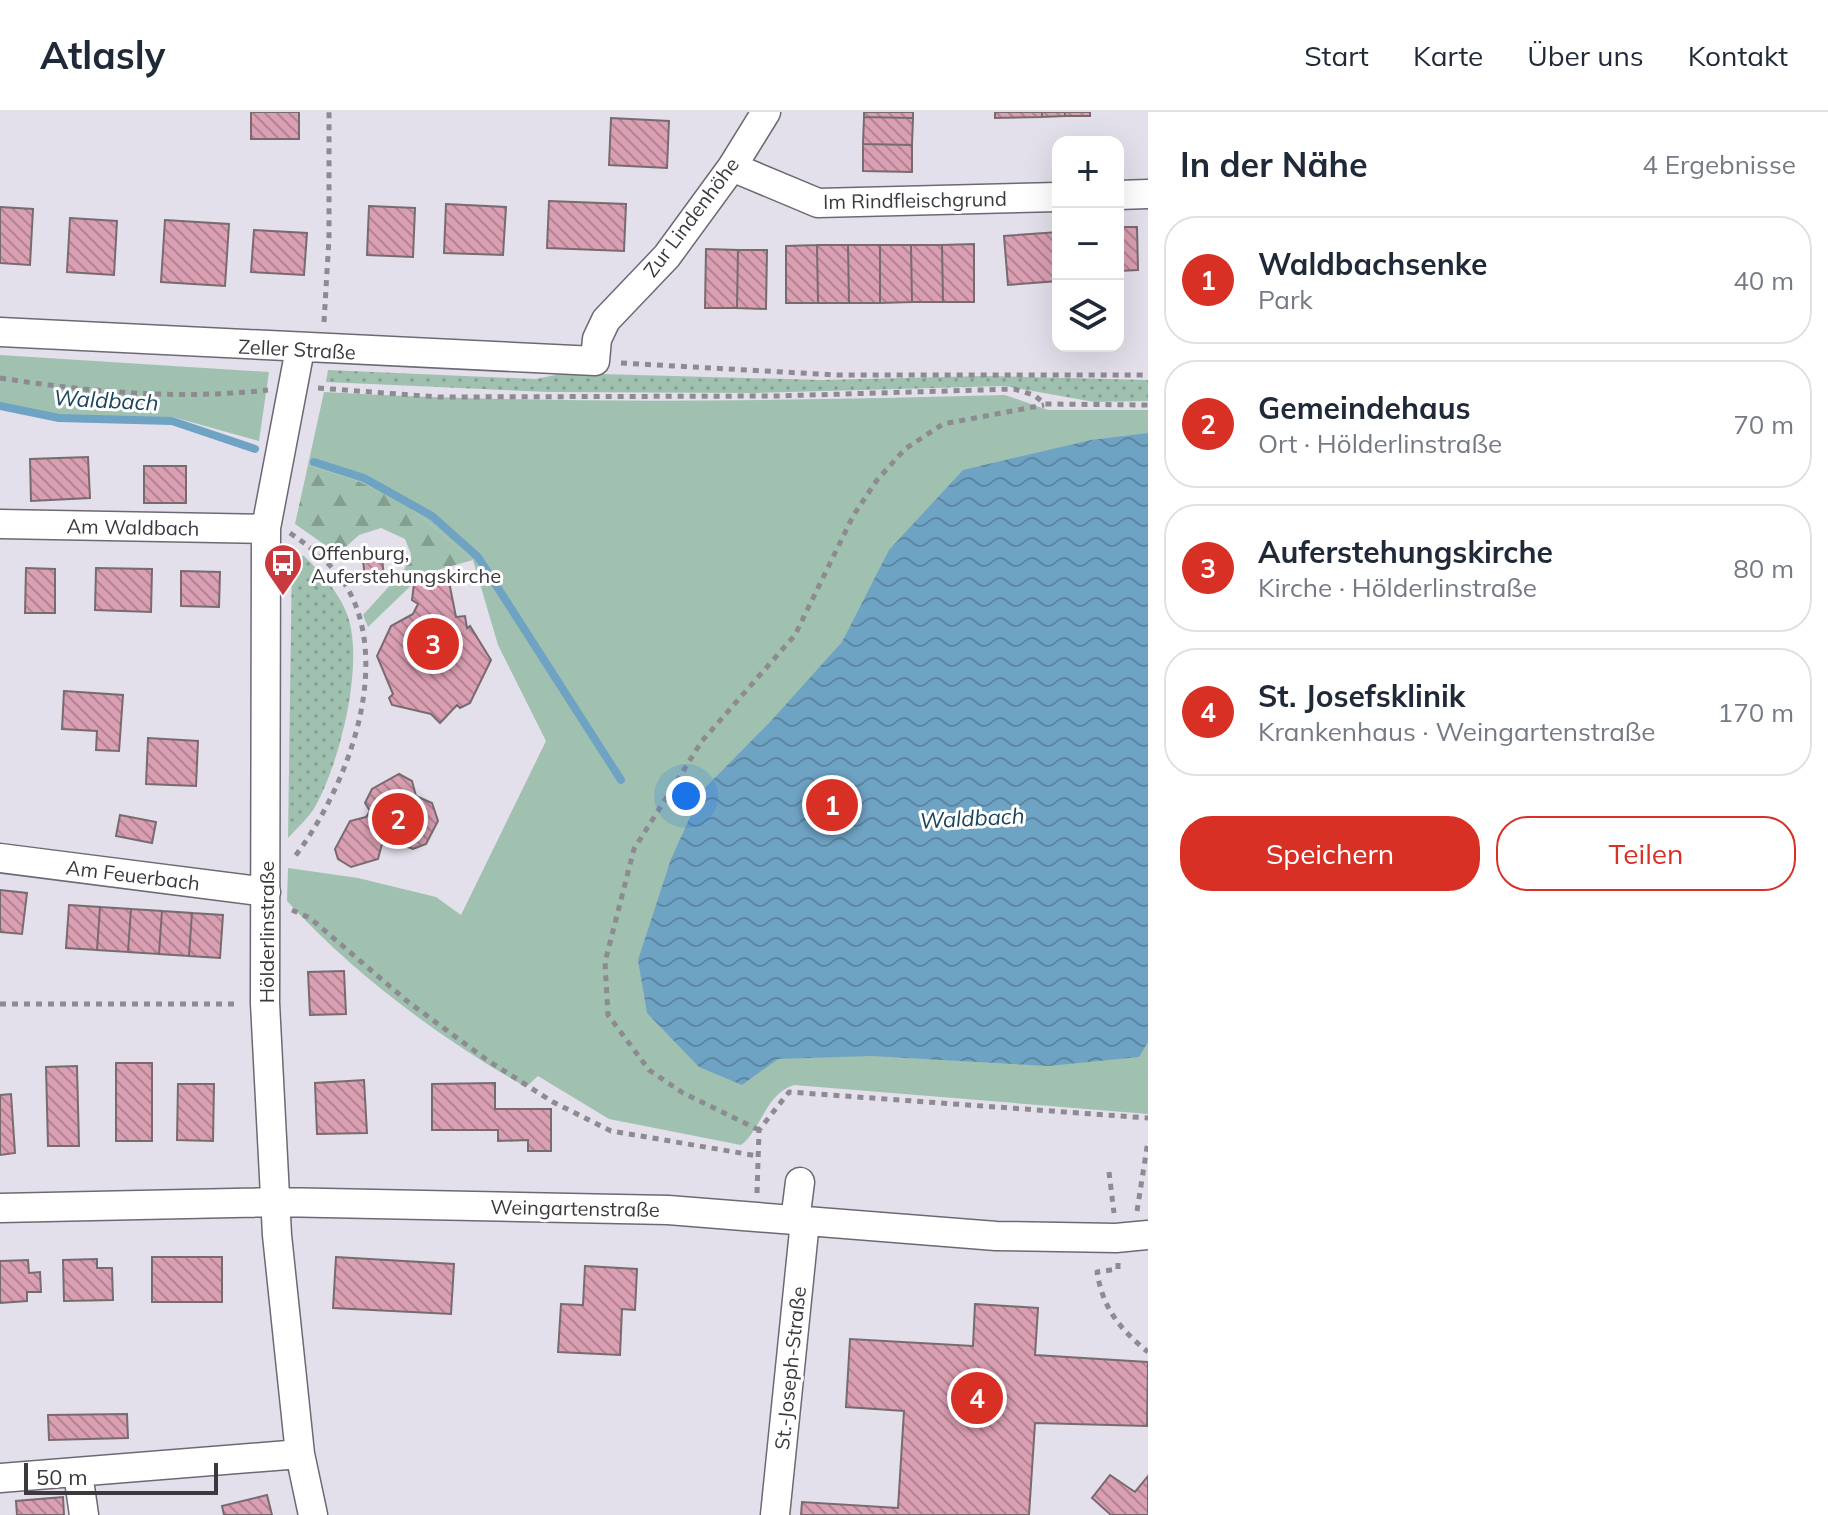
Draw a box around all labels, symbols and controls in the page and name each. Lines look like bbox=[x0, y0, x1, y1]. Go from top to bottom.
text: Atlasly bbox=[40, 31, 165, 79]
text: Start bbox=[1304, 38, 1369, 73]
text: Karte bbox=[1413, 38, 1483, 73]
text: Über uns bbox=[1527, 38, 1644, 73]
text: Kontakt bbox=[1688, 38, 1788, 73]
map controls bbox=[1052, 136, 1124, 352]
button: + bbox=[1052, 136, 1124, 208]
text: In der Nähe bbox=[1180, 143, 1368, 186]
text: 4 Ergebnisse bbox=[1642, 148, 1796, 181]
street label: Zur Lindenhöhe bbox=[638, 152, 744, 282]
street label: Im Rindfleischgrund bbox=[823, 186, 1007, 214]
button: − bbox=[1052, 208, 1124, 280]
text: Waldbachsenke bbox=[1258, 245, 1488, 283]
text: 1 bbox=[1200, 264, 1216, 297]
text: 40 m bbox=[1733, 264, 1794, 297]
button: layers bbox=[1052, 280, 1124, 352]
text: Park bbox=[1258, 283, 1313, 316]
street label: Zeller Straße bbox=[238, 333, 356, 365]
water label: Waldbach bbox=[53, 383, 159, 417]
text: Gemeindehaus bbox=[1258, 389, 1471, 427]
text: 2 bbox=[1200, 408, 1216, 441]
text: 70 m bbox=[1733, 408, 1794, 441]
text: Ort · Hölderlinstraße bbox=[1258, 427, 1502, 460]
street label: Am Waldbach bbox=[66, 513, 200, 541]
text: Auferstehungskirche bbox=[1258, 533, 1553, 571]
place label: Offenburg, Auferstehungskirche bbox=[311, 540, 501, 588]
bus stop icon: Offenburg, Auferstehungskirche bbox=[262, 542, 304, 597]
text: 3 bbox=[1200, 552, 1216, 585]
text: 80 m bbox=[1733, 552, 1794, 585]
text: Kirche · Hölderlinstraße bbox=[1258, 571, 1537, 604]
pin: 3 bbox=[407, 614, 459, 674]
text: St. Josefsklinik bbox=[1258, 677, 1465, 715]
text: 4 bbox=[1200, 696, 1216, 729]
text: 170 m bbox=[1718, 696, 1794, 729]
text: Krankenhaus · Weingartenstraße bbox=[1258, 715, 1656, 748]
pin: 1 bbox=[806, 775, 858, 835]
your location bbox=[666, 776, 706, 816]
pin: 2 bbox=[372, 789, 424, 849]
water label: Waldbach bbox=[919, 801, 1025, 835]
button: Speichern bbox=[1180, 816, 1480, 891]
button: Teilen bbox=[1496, 816, 1796, 891]
street label: Am Feuerbach bbox=[65, 854, 201, 896]
street label: Hölderlinstraße bbox=[254, 861, 279, 1003]
street label: Weingartenstraße bbox=[490, 1194, 660, 1222]
street label: St.-Joseph-Straße bbox=[769, 1285, 811, 1451]
pin: 4 bbox=[951, 1368, 1003, 1428]
scale bar bbox=[24, 1459, 218, 1495]
text: 50 m bbox=[36, 1463, 87, 1491]

